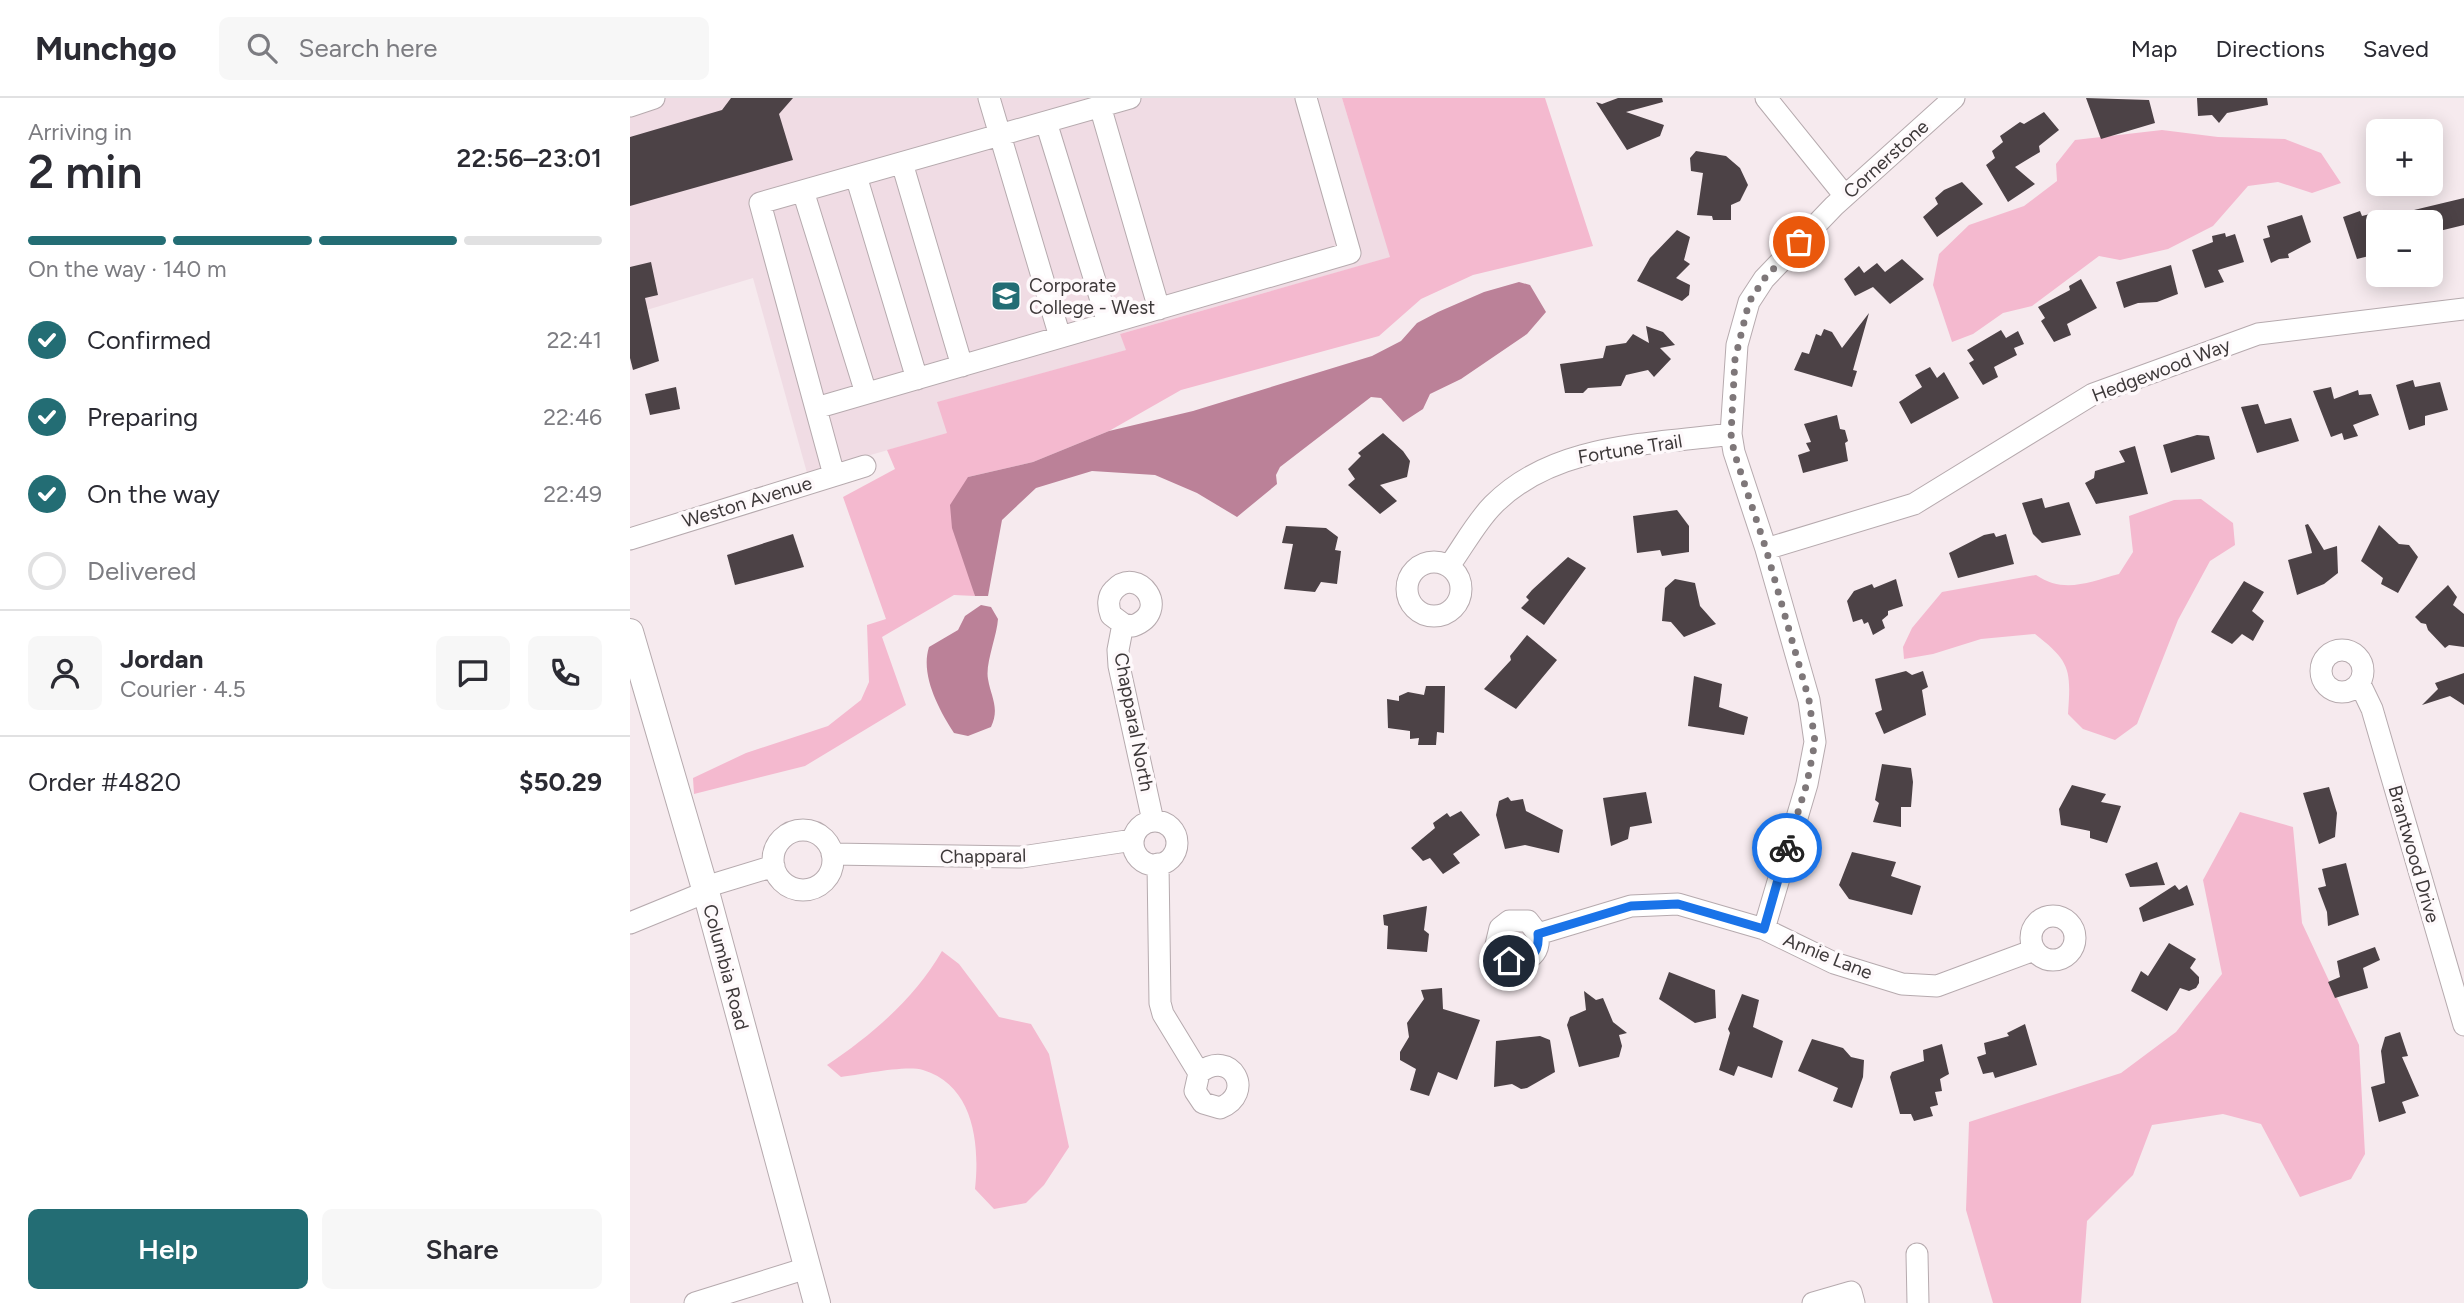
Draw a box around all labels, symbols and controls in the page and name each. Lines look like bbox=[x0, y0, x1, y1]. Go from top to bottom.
search box bbox=[219, 17, 709, 80]
text: Munchgo bbox=[35, 29, 177, 68]
icon: search bbox=[243, 29, 281, 67]
text: Search here bbox=[299, 32, 438, 64]
text: Map bbox=[2131, 34, 2177, 63]
text: Directions bbox=[2215, 34, 2325, 63]
text: Saved bbox=[2363, 34, 2429, 63]
street label: Cornerstone bbox=[1839, 115, 1933, 203]
text: Arriving in bbox=[28, 118, 132, 146]
map controls bbox=[2366, 119, 2443, 287]
button: + bbox=[2366, 119, 2443, 196]
text: 22:56–23:01 bbox=[457, 142, 602, 174]
text: 2 min bbox=[28, 144, 143, 200]
button: − bbox=[2366, 210, 2443, 287]
pin bbox=[1769, 212, 1829, 272]
icon: bag bbox=[1780, 223, 1818, 261]
text: On the way · 140 m bbox=[28, 255, 227, 283]
place label: Corporate College - West bbox=[1029, 274, 1155, 319]
school or university icon: Corporate College - West bbox=[989, 279, 1023, 313]
icon: check bbox=[28, 321, 66, 359]
text: Confirmed bbox=[87, 324, 211, 356]
text: 22:41 bbox=[547, 326, 602, 354]
street label: Hedgewood Way bbox=[2088, 333, 2234, 407]
icon: check bbox=[28, 398, 66, 436]
text: Preparing bbox=[87, 401, 198, 433]
text: 22:46 bbox=[543, 403, 602, 431]
street label: Fortune Trail bbox=[1576, 429, 1684, 469]
street label: Weston Avenue bbox=[679, 471, 815, 533]
icon: check bbox=[28, 475, 66, 513]
text: On the way bbox=[87, 478, 220, 510]
text: 22:49 bbox=[543, 480, 602, 508]
text: Delivered bbox=[87, 555, 196, 587]
button: person bbox=[28, 636, 102, 710]
button: chat bbox=[436, 636, 510, 710]
button: phone bbox=[528, 636, 602, 710]
text: Jordan bbox=[120, 643, 203, 675]
street label: Chapparal North bbox=[1109, 651, 1159, 793]
text: Courier · 4.5 bbox=[120, 675, 246, 703]
text: Order #4820 bbox=[28, 766, 181, 798]
text: $50.29 bbox=[519, 766, 602, 798]
street label: Brantwood Drive bbox=[2383, 783, 2445, 925]
courier bbox=[1752, 813, 1822, 883]
icon: bike bbox=[1768, 829, 1806, 867]
street label: Chapparal bbox=[940, 844, 1026, 868]
street label: Columbia Road bbox=[698, 902, 754, 1032]
street label: Annie Lane bbox=[1780, 928, 1876, 984]
pin bbox=[1479, 931, 1539, 991]
icon: home bbox=[1490, 942, 1528, 980]
button: Help bbox=[28, 1209, 308, 1289]
button: Share bbox=[322, 1209, 602, 1289]

